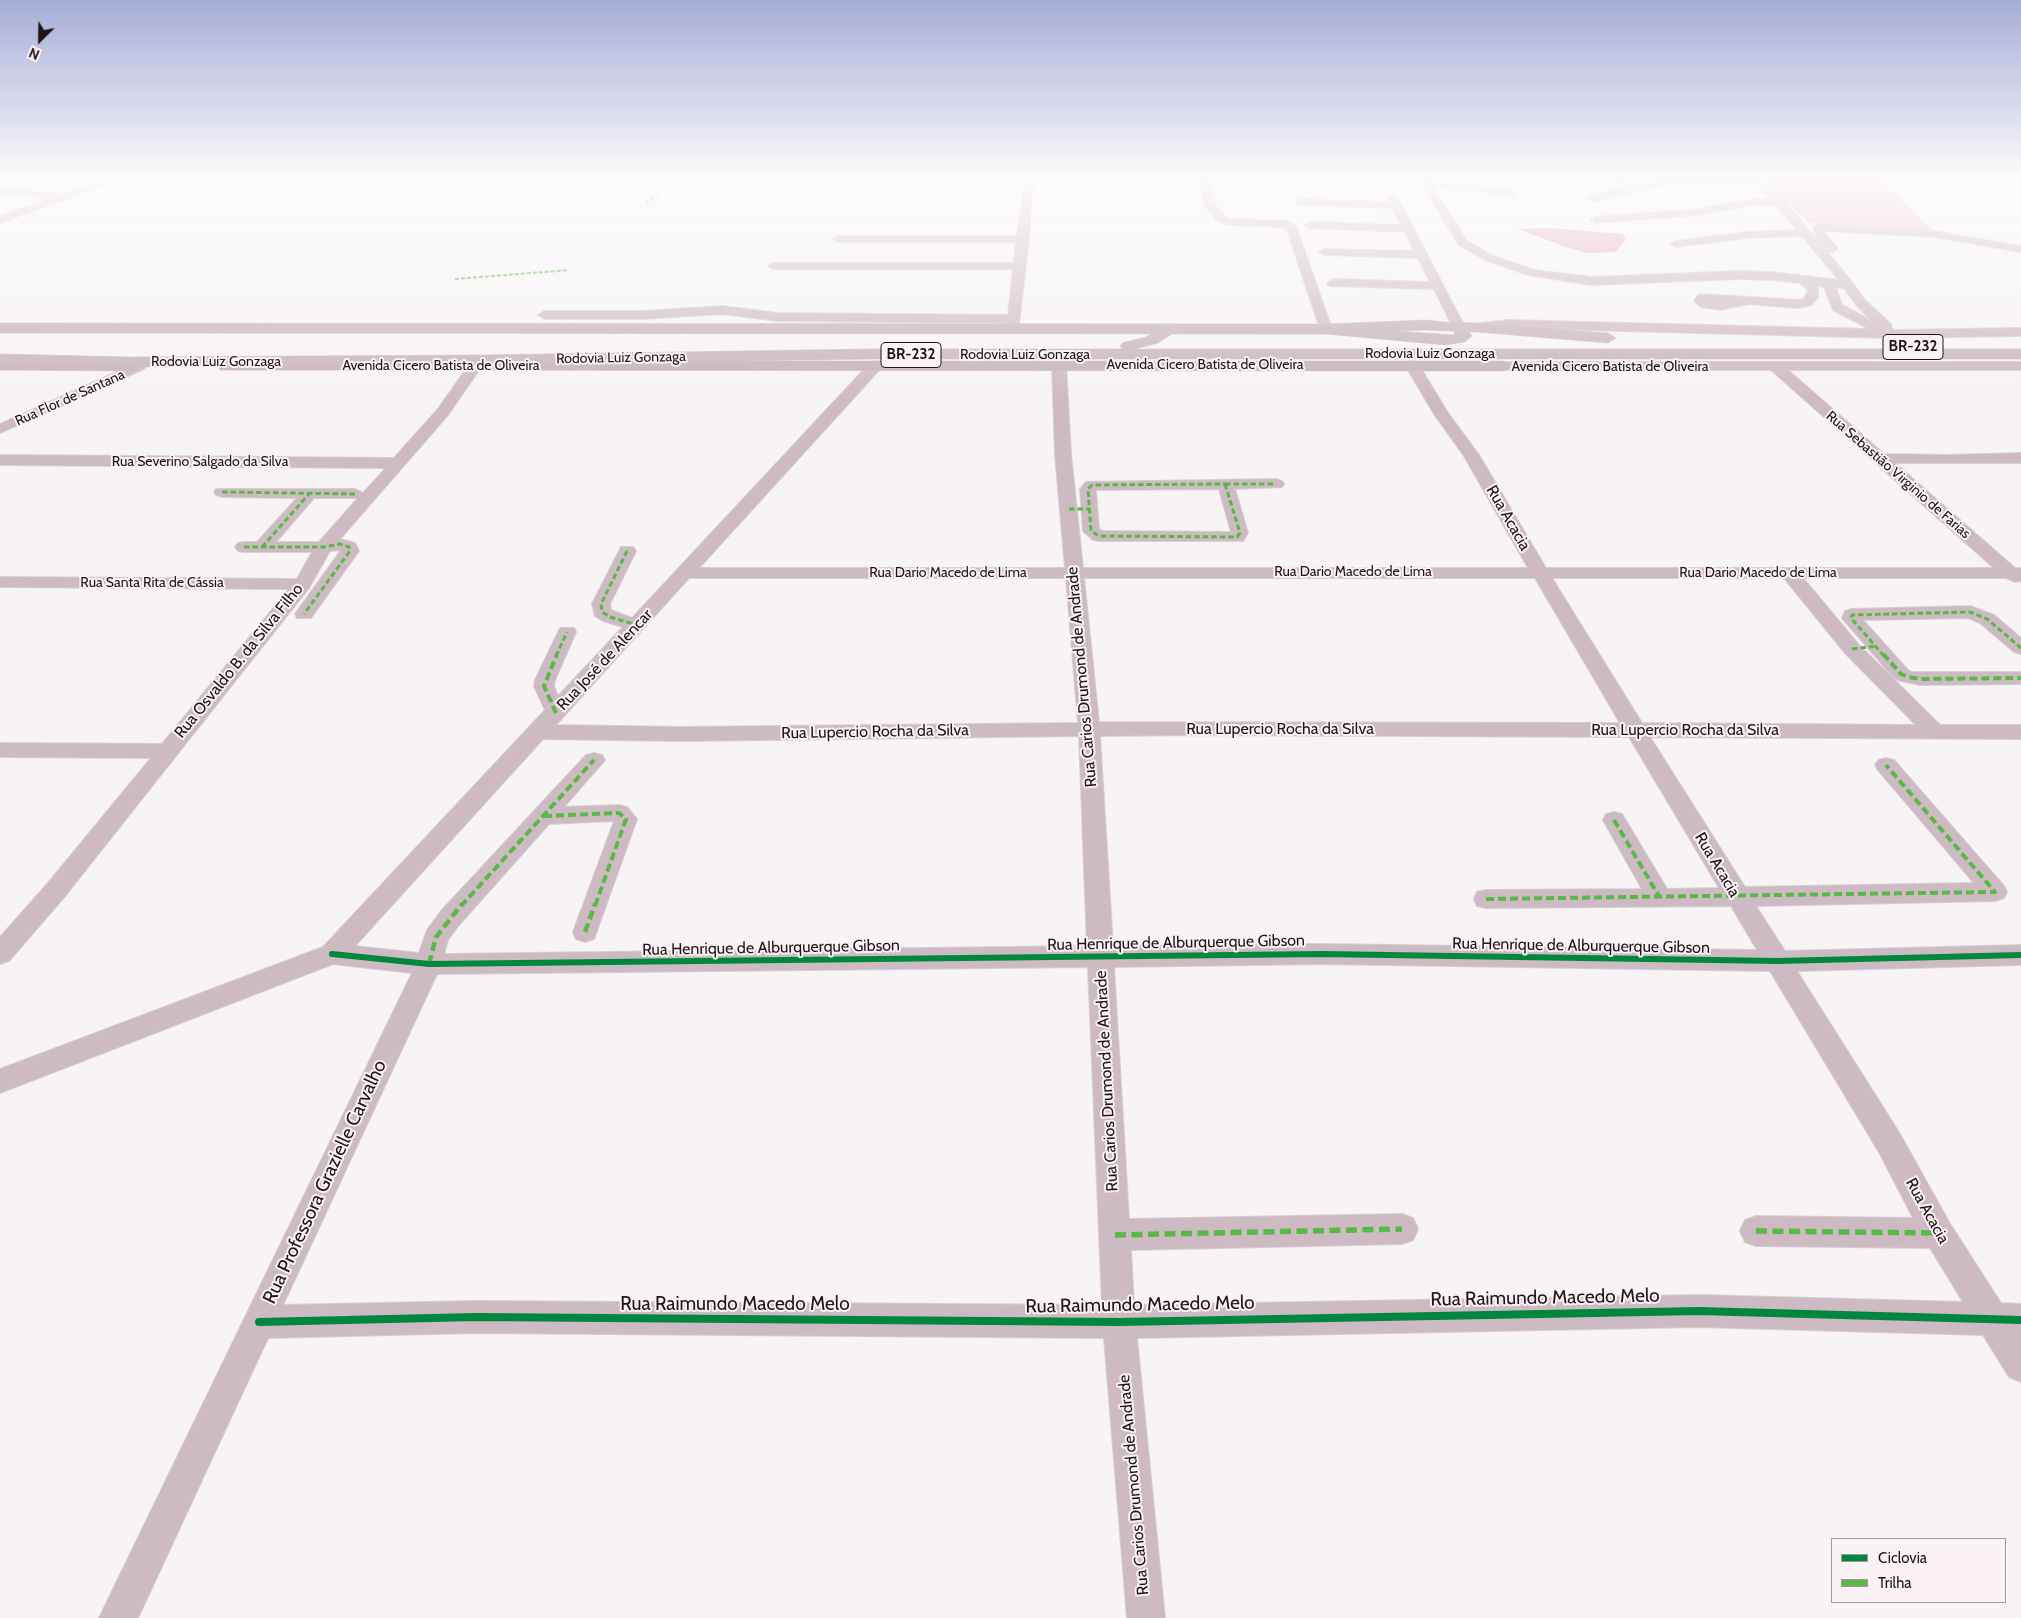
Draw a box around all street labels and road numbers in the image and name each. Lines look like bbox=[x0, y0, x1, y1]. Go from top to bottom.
road number: BR-232 bbox=[1883, 334, 1943, 360]
road number: BR-232 bbox=[881, 342, 941, 368]
street label: Rodovia Luiz Gonzaga bbox=[1365, 346, 1495, 362]
street label: Rodovia Luiz Gonzaga bbox=[960, 347, 1090, 363]
street label: Rodovia Luiz Gonzaga bbox=[556, 348, 686, 368]
street label: Rodovia Luiz Gonzaga bbox=[151, 354, 281, 370]
street label: Avenida Cicero Batista de Oliveira bbox=[1106, 357, 1304, 373]
street label: Avenida Cicero Batista de Oliveira bbox=[342, 358, 540, 374]
street label: Avenida Cicero Batista de Oliveira bbox=[1511, 359, 1709, 375]
street label: Rua Flor de Santana bbox=[13, 366, 127, 430]
street label: Rua Sebastião Virginio de Farias bbox=[1822, 408, 1974, 542]
street label: Rua Severino Salgado da Silva bbox=[112, 454, 288, 470]
street label: Rua Acacia bbox=[1482, 482, 1534, 554]
street label: Rua Dario Macedo de Lima bbox=[1274, 564, 1432, 580]
street label: Rua Dario Macedo de Lima bbox=[869, 565, 1027, 581]
street label: Rua Dario Macedo de Lima bbox=[1679, 565, 1837, 581]
street label: Rua Carios Drumond de Andrade bbox=[1063, 566, 1101, 788]
street label: Rua Santa Rita de Cássia bbox=[80, 575, 224, 591]
street label: Rua Osvaldo B. da Silva Filho bbox=[171, 580, 307, 742]
street label: Rua José de Alencar bbox=[553, 605, 657, 715]
street label: Rua Lupercio Rocha da Silva bbox=[1186, 719, 1374, 739]
street label: Rua Lupercio Rocha da Silva bbox=[1591, 720, 1779, 740]
street label: Rua Lupercio Rocha da Silva bbox=[781, 721, 969, 743]
street label: Rua Acacia bbox=[1690, 829, 1744, 901]
street label: Rua Henrique de Alburquerque Gibson bbox=[1047, 931, 1305, 955]
street label: Rua Henrique de Alburquerque Gibson bbox=[1452, 934, 1710, 958]
street label: Rua Henrique de Alburquerque Gibson bbox=[642, 936, 900, 960]
street label: Rua Carios Drumond de Andrade bbox=[1092, 970, 1122, 1192]
street label: Rua Professora Grazielle Carvalho bbox=[258, 1056, 392, 1308]
street label: Rua Acacia bbox=[1901, 1175, 1953, 1247]
street label: Rua Raimundo Macedo Melo bbox=[1430, 1285, 1660, 1311]
street label: Rua Raimundo Macedo Melo bbox=[1025, 1292, 1255, 1318]
street label: Rua Raimundo Macedo Melo bbox=[620, 1293, 850, 1315]
street label: Rua Carios Drumond de Andrade bbox=[1115, 1374, 1153, 1596]

